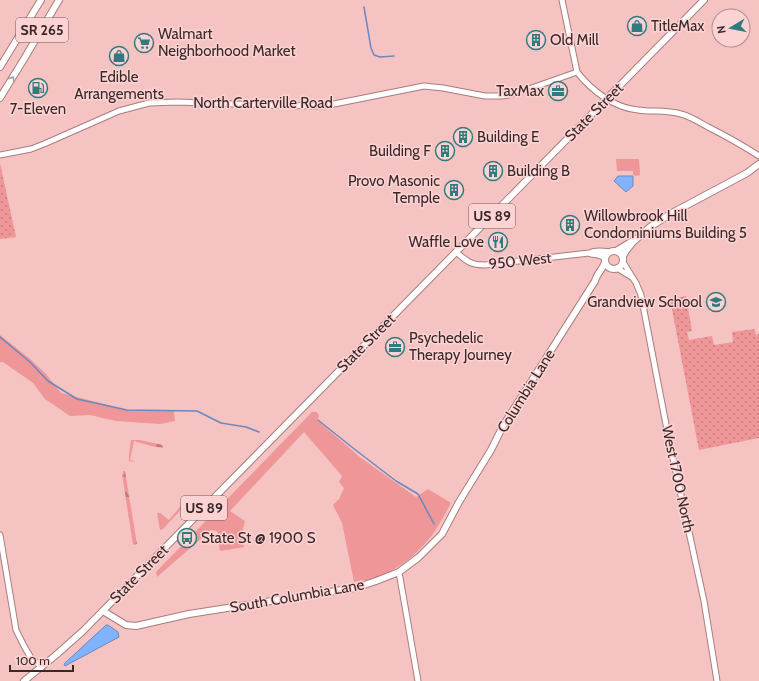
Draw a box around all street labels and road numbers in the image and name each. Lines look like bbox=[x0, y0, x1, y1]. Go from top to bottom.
road number: SR 265 bbox=[16, 18, 68, 42]
street label: State Street bbox=[561, 79, 627, 145]
street label: North Carterville Road bbox=[193, 94, 333, 112]
road number: US 89 bbox=[469, 204, 515, 228]
street label: 950 West bbox=[488, 249, 552, 273]
street label: State Street bbox=[333, 310, 399, 376]
street label: Columbia Lane bbox=[493, 346, 559, 436]
street label: West 1700 North bbox=[658, 424, 698, 534]
road number: US 89 bbox=[181, 496, 227, 520]
street label: State Street bbox=[106, 541, 172, 607]
street label: South Columbia Lane bbox=[228, 575, 366, 617]

